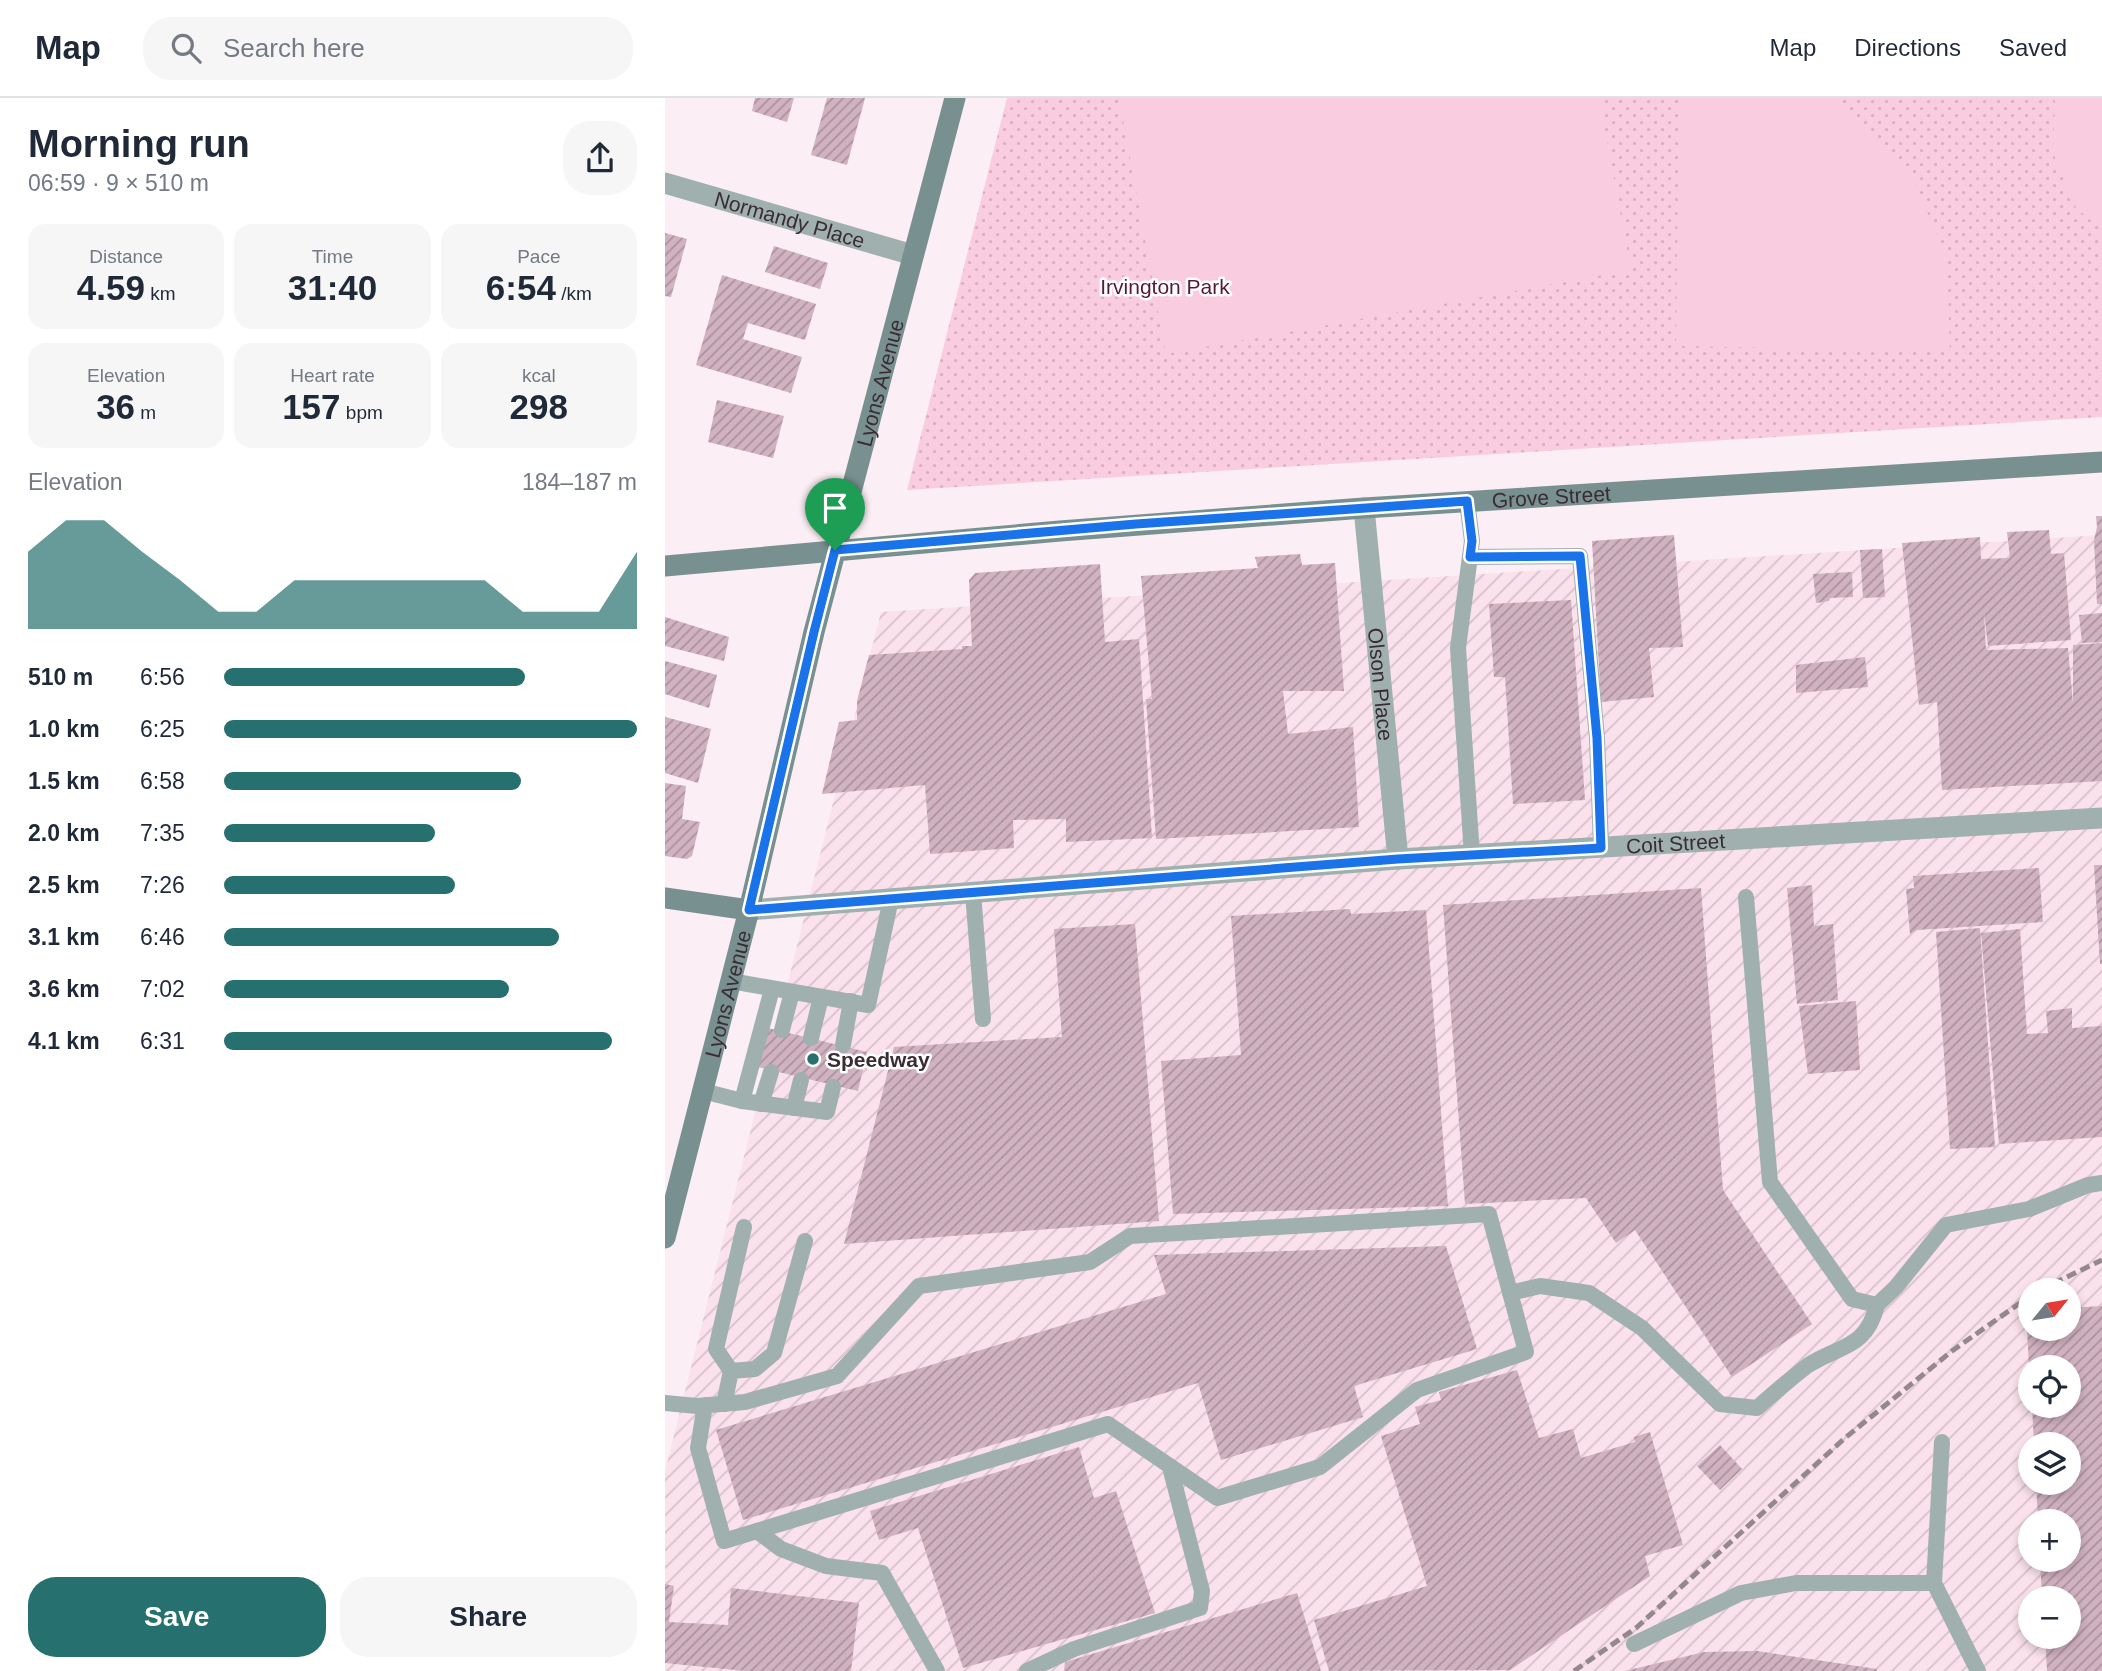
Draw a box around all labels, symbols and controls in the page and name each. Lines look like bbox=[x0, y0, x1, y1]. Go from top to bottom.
search box bbox=[143, 17, 633, 80]
text: Map bbox=[35, 29, 101, 66]
icon: search bbox=[167, 29, 205, 67]
text: Search here bbox=[223, 33, 365, 63]
text: Map bbox=[1770, 34, 1816, 61]
text: Directions bbox=[1854, 34, 1961, 61]
text: Saved bbox=[1999, 34, 2067, 61]
button: share bbox=[563, 121, 637, 195]
text: Morning run bbox=[28, 123, 250, 165]
text: 06:59 · 9 × 510 m bbox=[28, 170, 209, 196]
street label: Normandy Place bbox=[712, 187, 868, 252]
text: Distance bbox=[89, 246, 163, 267]
text: Time bbox=[312, 246, 353, 267]
text: Pace bbox=[517, 246, 560, 267]
text: 4.59 bbox=[77, 268, 145, 307]
text: 31:40 bbox=[288, 268, 377, 307]
text: 6:54 bbox=[486, 268, 556, 307]
park label: Irvington Park bbox=[1100, 275, 1230, 298]
text: km bbox=[145, 283, 176, 304]
text: /km bbox=[556, 283, 592, 304]
street label: Lyons Avenue bbox=[852, 316, 908, 449]
text: Elevation bbox=[87, 365, 165, 386]
text: Heart rate bbox=[290, 365, 375, 386]
text: kcal bbox=[522, 365, 556, 386]
text: 36 bbox=[96, 387, 135, 426]
text: 157 bbox=[282, 387, 341, 426]
text: 298 bbox=[510, 387, 568, 426]
text: m bbox=[135, 402, 156, 423]
text: bpm bbox=[341, 402, 383, 423]
text: Elevation bbox=[28, 469, 123, 495]
text: 184–187 m bbox=[522, 469, 637, 495]
pin bbox=[805, 478, 865, 550]
street label: Grove Street bbox=[1491, 481, 1612, 512]
icon: arrive bbox=[816, 489, 854, 527]
street label: Olson Place bbox=[1364, 627, 1398, 742]
text: 510 m bbox=[28, 664, 93, 690]
text: 6:56 bbox=[140, 664, 185, 690]
text: 1.0 km bbox=[28, 716, 100, 742]
text: 6:25 bbox=[140, 716, 185, 742]
text: 1.5 km bbox=[28, 768, 100, 794]
text: 6:58 bbox=[140, 768, 185, 794]
text: 2.0 km bbox=[28, 820, 100, 846]
text: 7:35 bbox=[140, 820, 185, 846]
street label: Coit Street bbox=[1625, 828, 1726, 857]
text: 2.5 km bbox=[28, 872, 100, 898]
text: 7:26 bbox=[140, 872, 185, 898]
text: 3.1 km bbox=[28, 924, 100, 950]
text: 6:46 bbox=[140, 924, 185, 950]
street label: Lyons Avenue bbox=[700, 928, 755, 1060]
text: 3.6 km bbox=[28, 976, 100, 1002]
text: 7:02 bbox=[140, 976, 185, 1002]
text: 4.1 km bbox=[28, 1028, 100, 1054]
text: 6:31 bbox=[140, 1028, 185, 1054]
place label: Speedway bbox=[827, 1048, 930, 1071]
marker: Speedway bbox=[805, 1051, 821, 1067]
north arrow bbox=[2018, 1278, 2081, 1340]
map controls bbox=[2018, 1278, 2081, 1649]
button: locate bbox=[2018, 1355, 2081, 1418]
button: layers bbox=[2018, 1432, 2081, 1495]
button: + bbox=[2018, 1509, 2081, 1572]
button: Save bbox=[28, 1577, 326, 1657]
button: Share bbox=[340, 1577, 637, 1657]
button: − bbox=[2018, 1586, 2081, 1649]

